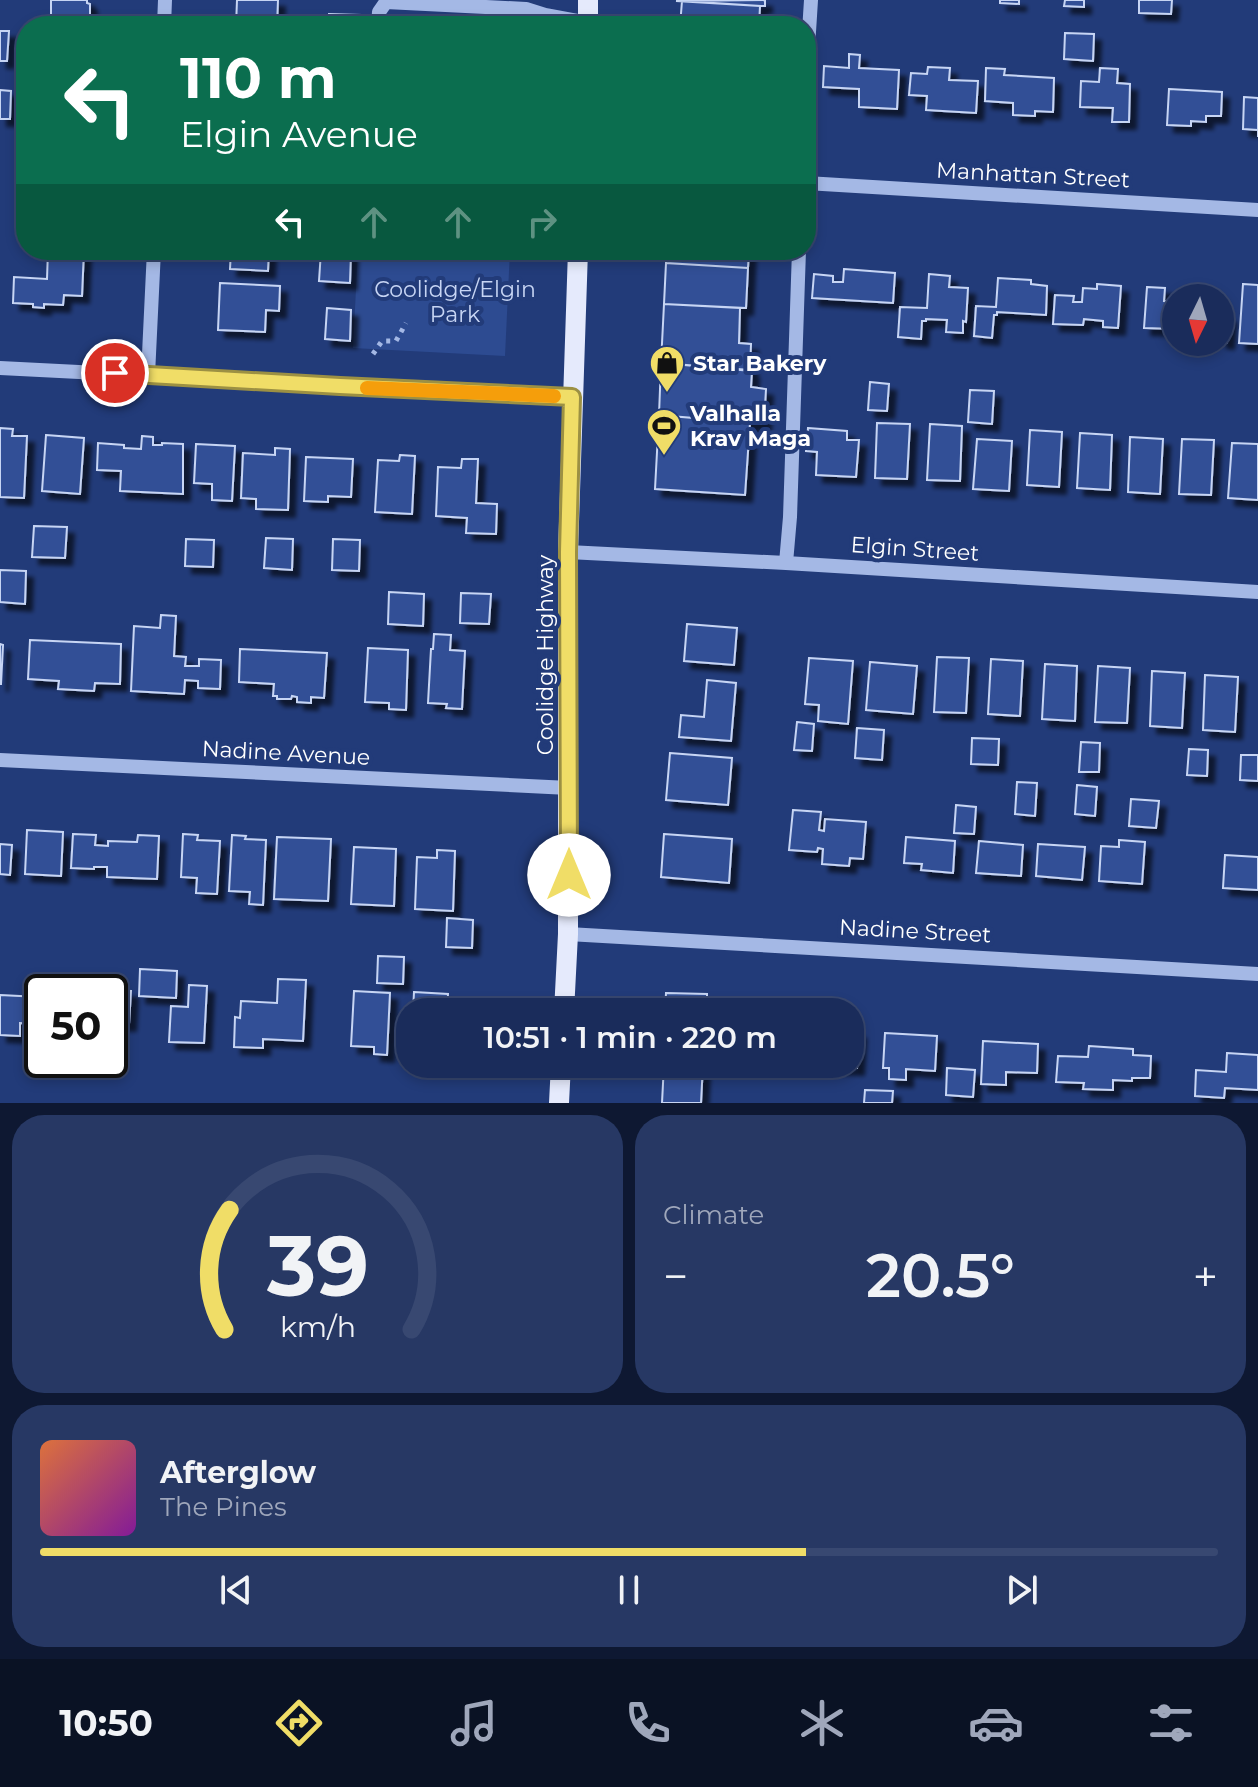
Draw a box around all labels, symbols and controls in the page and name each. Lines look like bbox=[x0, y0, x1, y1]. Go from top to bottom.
text: 110 m bbox=[180, 44, 337, 112]
icon: left bbox=[48, 48, 152, 152]
text: Elgin Avenue bbox=[180, 112, 418, 156]
street label: Manhattan Street bbox=[935, 156, 1131, 194]
icon: left bbox=[268, 200, 312, 244]
icon: ahead bbox=[352, 200, 396, 244]
icon: ahead bbox=[436, 200, 480, 244]
icon: right bbox=[520, 200, 564, 244]
park label: Coolidge/Elgin Park bbox=[374, 276, 536, 328]
north arrow bbox=[1162, 284, 1234, 356]
map controls bbox=[1162, 284, 1234, 356]
pin bbox=[81, 339, 149, 407]
shop icon: Star Bakery bbox=[648, 344, 686, 394]
place label: Star Bakery bbox=[693, 350, 827, 377]
icon: arrive bbox=[93, 351, 137, 395]
place label: Valhalla Krav Maga bbox=[689, 400, 811, 452]
sports icon: Valhalla Krav Maga bbox=[645, 407, 683, 457]
street label: Elgin Street bbox=[850, 531, 980, 567]
street label: Coolidge Highway bbox=[532, 555, 559, 755]
street label: Nadine Avenue bbox=[201, 735, 371, 771]
position arrow bbox=[527, 833, 611, 917]
street label: Nadine Street bbox=[838, 914, 992, 948]
speed limit sign: 50 bbox=[24, 974, 128, 1078]
text: 10:51 · 1 min · 220 m bbox=[483, 1019, 777, 1056]
text: Climate bbox=[663, 1199, 764, 1231]
text: 39 bbox=[265, 1215, 369, 1317]
text: 20.5° bbox=[866, 1239, 1015, 1312]
text: − bbox=[663, 1249, 688, 1303]
text: + bbox=[1193, 1249, 1218, 1303]
text: km/h bbox=[279, 1309, 356, 1344]
text: Afterglow bbox=[160, 1454, 316, 1491]
text: The Pines bbox=[160, 1491, 287, 1523]
icon: previous bbox=[214, 1568, 258, 1612]
icon: pause bbox=[607, 1568, 651, 1612]
icon: next bbox=[1000, 1568, 1044, 1612]
icon: directions bbox=[271, 1695, 327, 1751]
icon: music bbox=[446, 1695, 502, 1751]
icon: phone bbox=[620, 1695, 676, 1751]
icon: climate bbox=[794, 1695, 850, 1751]
icon: car bbox=[968, 1695, 1024, 1751]
icon: filters bbox=[1143, 1695, 1199, 1751]
text: 10:50 bbox=[59, 1701, 153, 1745]

